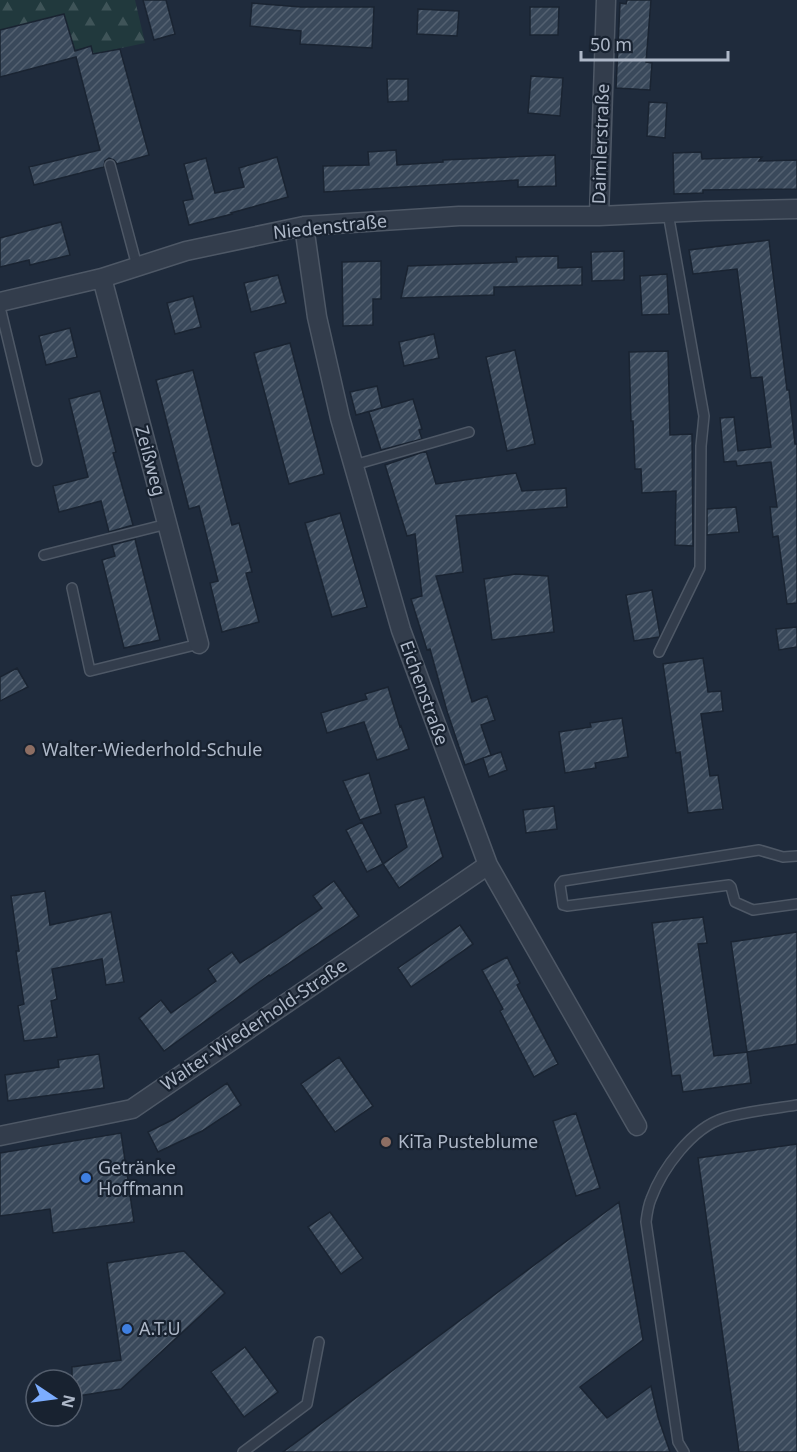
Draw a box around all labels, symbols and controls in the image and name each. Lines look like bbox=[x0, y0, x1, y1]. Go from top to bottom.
scale bar bbox=[581, 24, 728, 62]
text: 50 m bbox=[590, 32, 632, 56]
street label: Daimlerstraße bbox=[586, 83, 614, 205]
street label: Niedenstraße bbox=[272, 208, 388, 244]
street label: Zeißweg bbox=[130, 423, 172, 499]
street label: Eichenstraße bbox=[395, 637, 455, 748]
place label: Walter-Wiederhold-Schule bbox=[42, 737, 262, 761]
marker: Walter-Wiederhold-Schule bbox=[23, 743, 37, 757]
street label: Walter-Wiederhold-Straße bbox=[156, 953, 351, 1096]
place label: KiTa Pusteblume bbox=[398, 1129, 538, 1153]
marker: KiTa Pusteblume bbox=[379, 1135, 393, 1149]
place label: Getränke Hoffmann bbox=[98, 1155, 184, 1200]
marker: Getränke Hoffmann bbox=[79, 1171, 93, 1185]
place label: A.T.U bbox=[139, 1316, 181, 1340]
marker: A.T.U bbox=[120, 1322, 134, 1336]
north arrow bbox=[24, 1368, 84, 1428]
text: N bbox=[56, 1393, 81, 1410]

